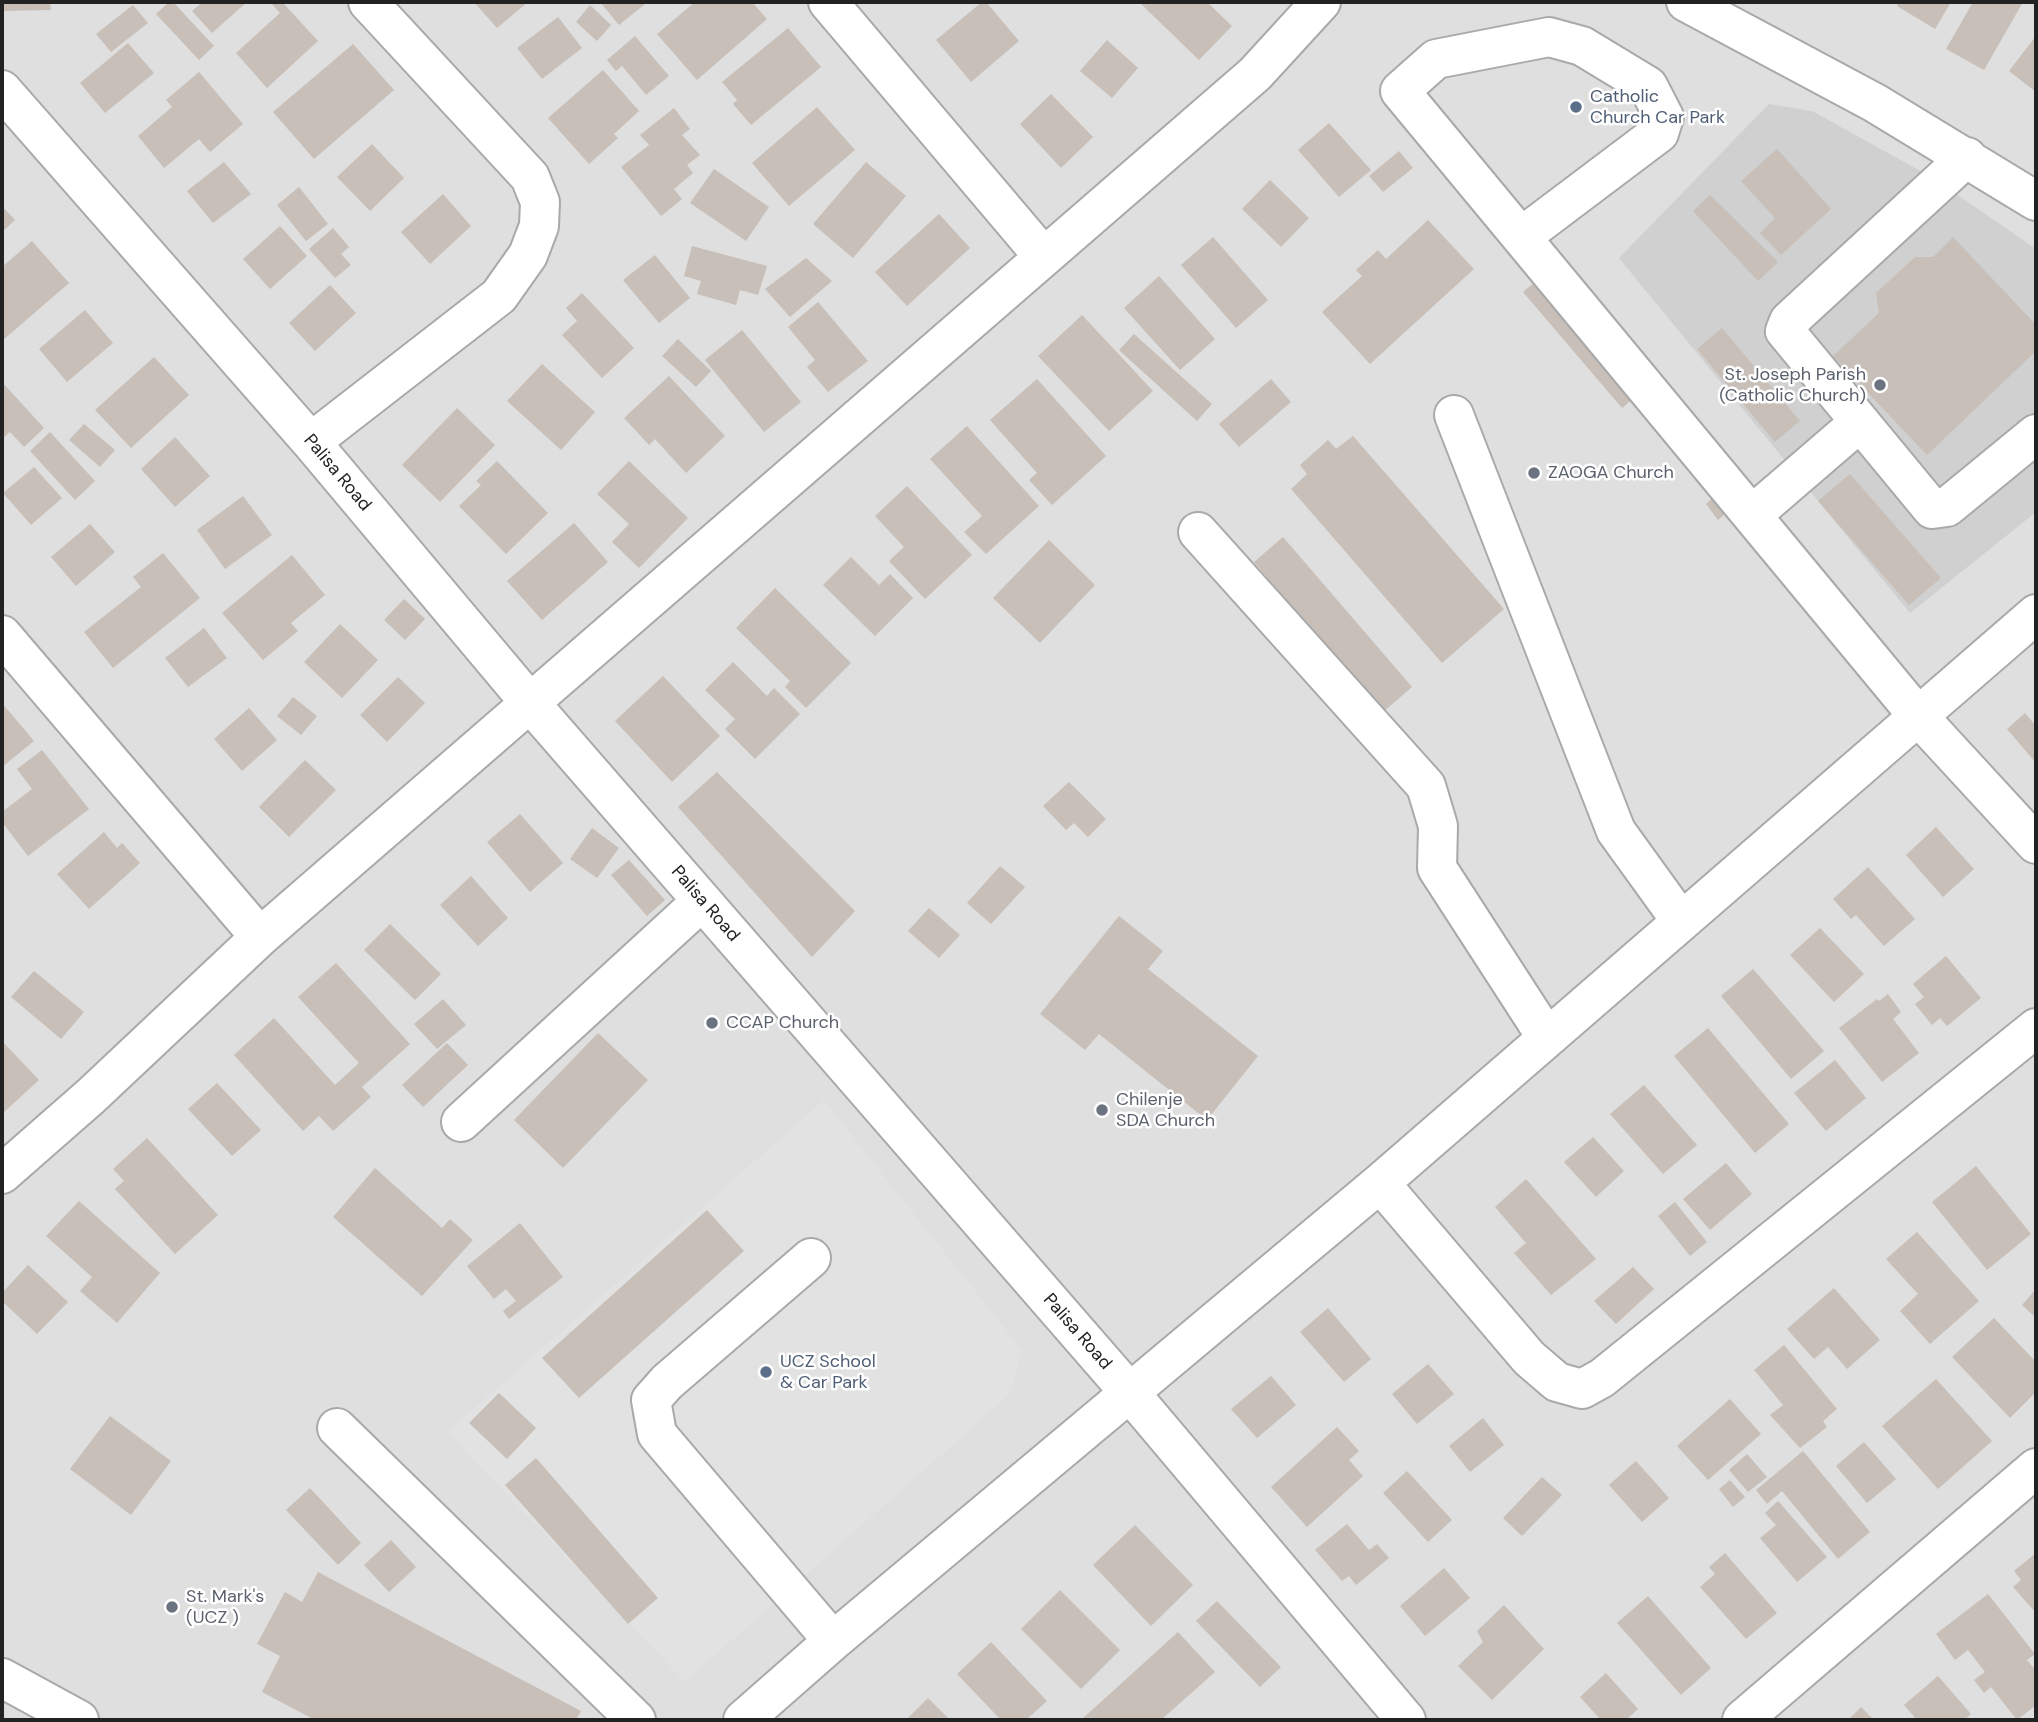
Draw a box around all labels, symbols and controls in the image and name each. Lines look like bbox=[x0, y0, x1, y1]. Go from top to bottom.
place label: Catholic Church Car Park bbox=[1590, 86, 1725, 128]
marker: Catholic Church Car Park bbox=[1568, 99, 1584, 115]
place label: St. Joseph Parish (Catholic Church) bbox=[1719, 364, 1866, 406]
marker: St. Joseph Parish (Catholic Church) bbox=[1872, 377, 1888, 393]
street label: Palisa Road bbox=[299, 430, 375, 516]
place label: ZAOGA Church bbox=[1548, 462, 1674, 484]
marker: ZAOGA Church bbox=[1526, 465, 1542, 481]
street label: Palisa Road bbox=[666, 862, 744, 946]
place label: CCAP Church bbox=[726, 1012, 839, 1034]
marker: CCAP Church bbox=[704, 1015, 720, 1031]
place label: Chilenje SDA Church bbox=[1116, 1089, 1215, 1132]
marker: Chilenje SDA Church bbox=[1094, 1102, 1110, 1118]
street label: Palisa Road bbox=[1038, 1290, 1116, 1374]
place label: UCZ School & Car Park bbox=[780, 1351, 876, 1394]
marker: UCZ School & Car Park bbox=[758, 1364, 774, 1380]
place label: St. Mark's (UCZ ) bbox=[186, 1586, 264, 1628]
marker: St. Mark's (UCZ ) bbox=[164, 1599, 180, 1615]

